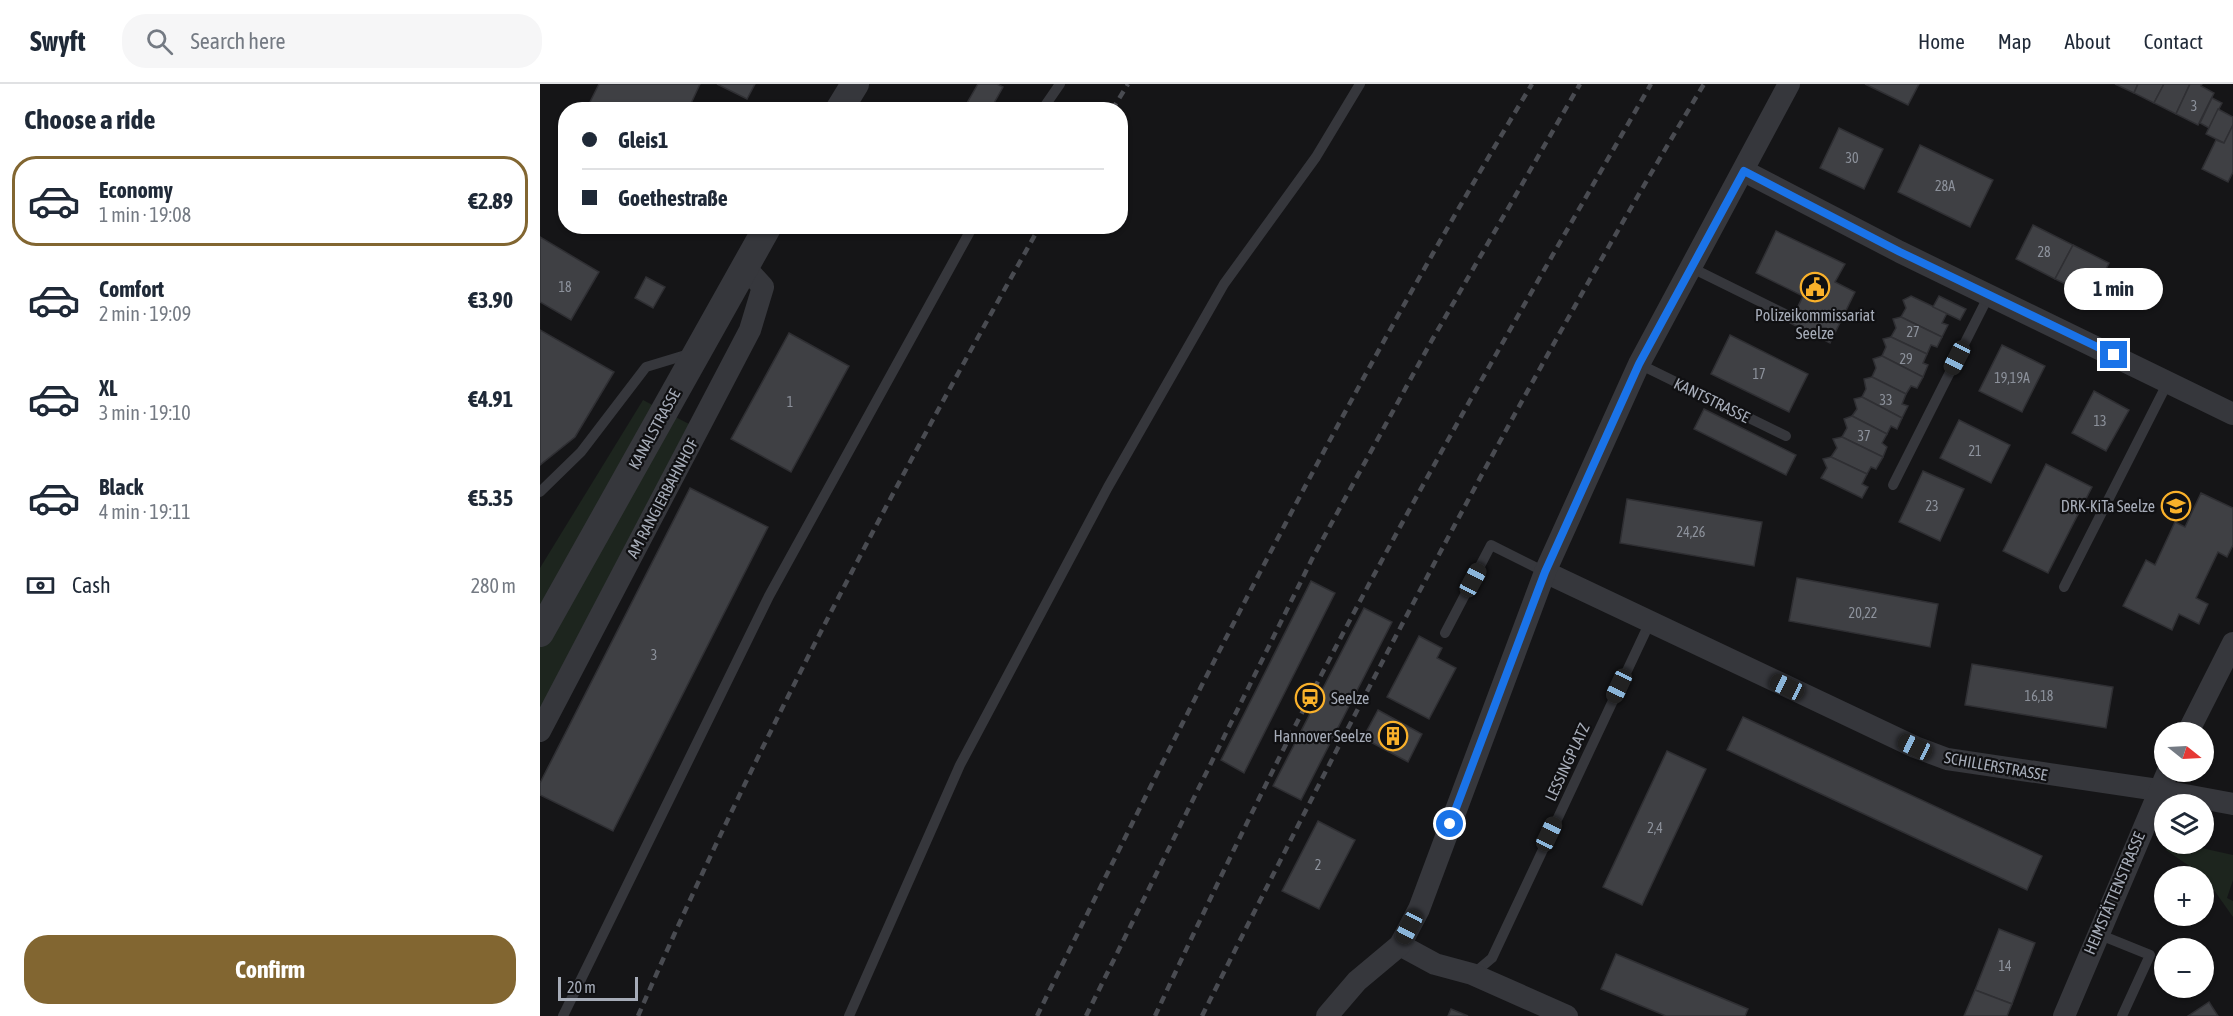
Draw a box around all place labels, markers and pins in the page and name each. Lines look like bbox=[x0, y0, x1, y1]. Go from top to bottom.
public building icon: Polizeikommissariat Seelze bbox=[1799, 271, 1831, 303]
place label: Polizeikommissariat Seelze bbox=[1755, 306, 1875, 342]
school or university icon: DRK-KiTa Seelze bbox=[2160, 490, 2192, 522]
place label: DRK-KiTa Seelze bbox=[2061, 497, 2155, 515]
station icon: Seelze bbox=[1294, 682, 1326, 714]
place label: Seelze bbox=[1331, 689, 1369, 707]
building icon: Hannover Seelze bbox=[1377, 720, 1409, 752]
place label: Hannover Seelze bbox=[1274, 727, 1372, 745]

